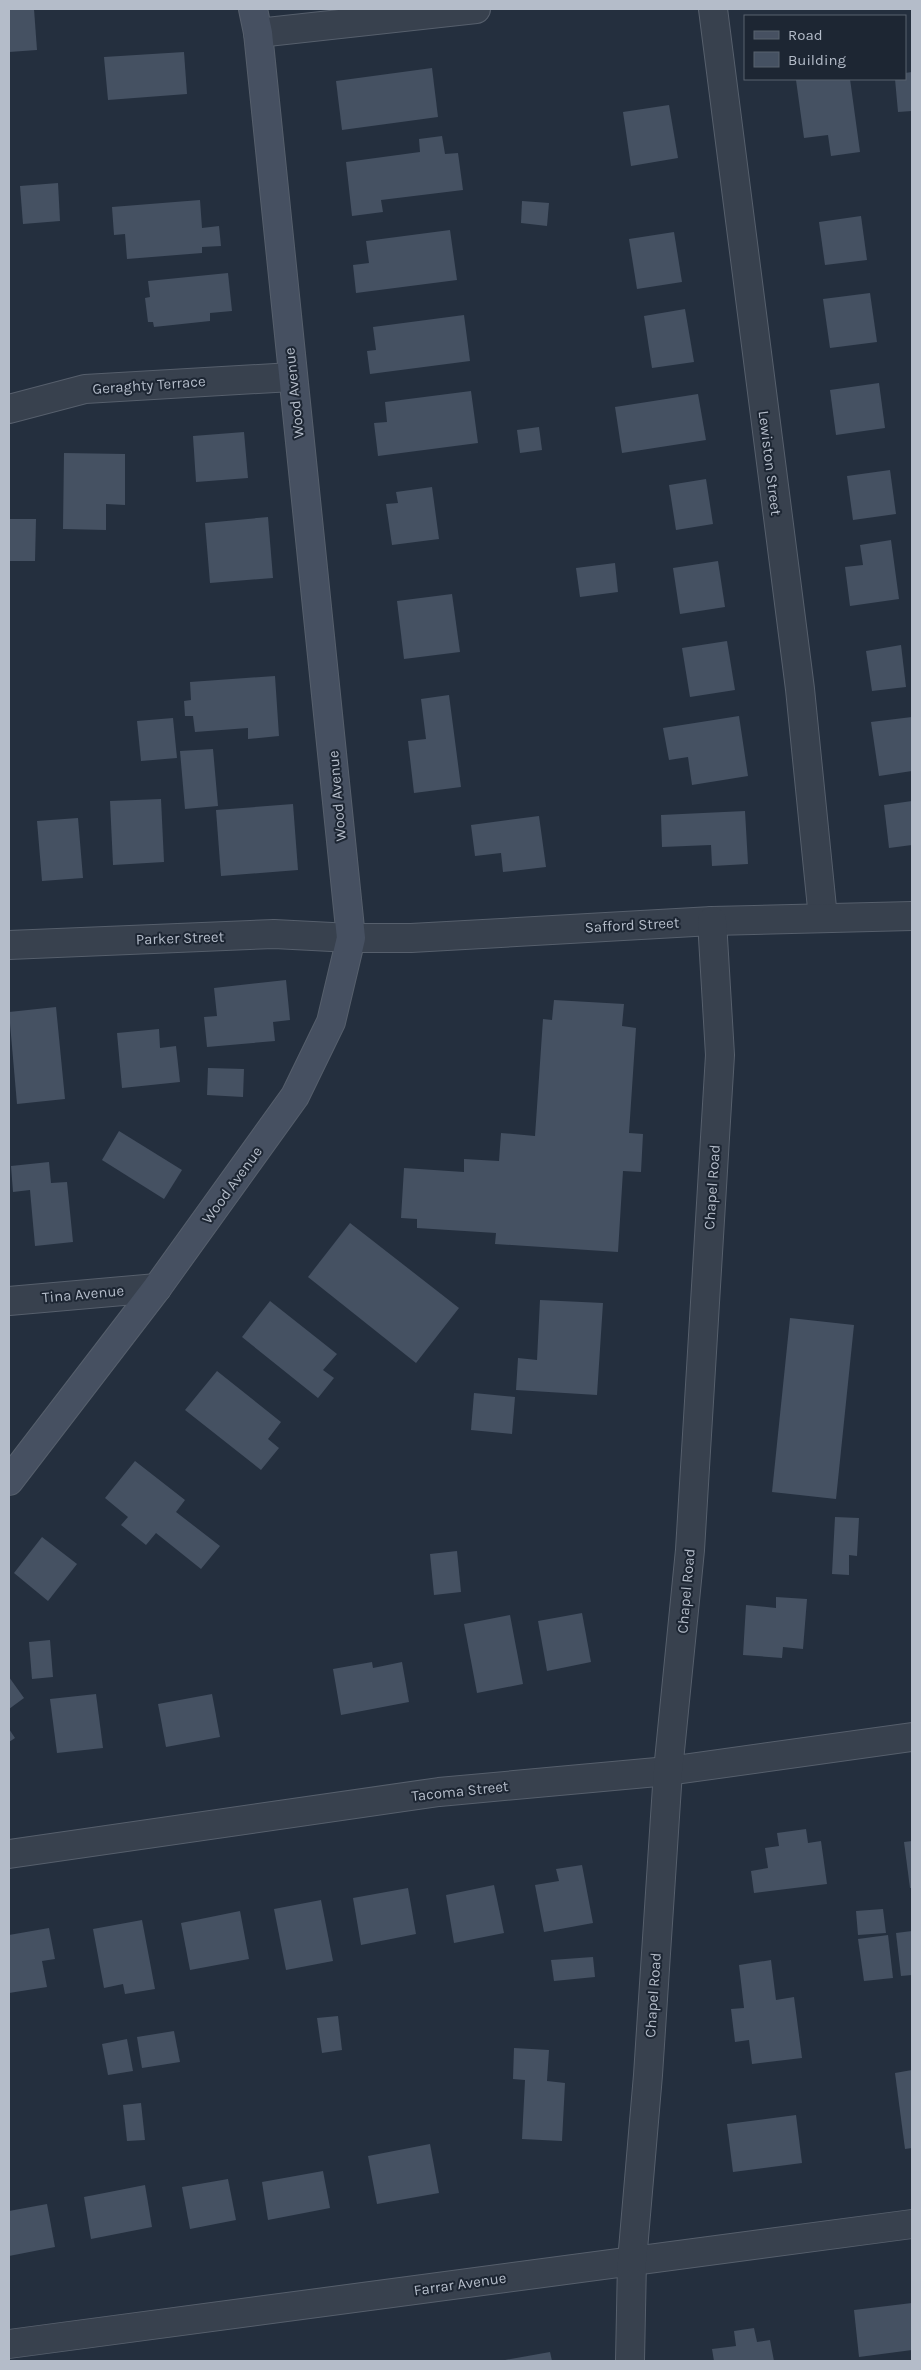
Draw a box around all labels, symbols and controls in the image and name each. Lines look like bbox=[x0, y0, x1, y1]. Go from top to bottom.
legend bbox=[744, 15, 906, 80]
text: Road bbox=[788, 26, 823, 44]
text: Building bbox=[788, 51, 846, 69]
street label: Wood Avenue bbox=[280, 347, 308, 439]
street label: Geraghty Terrace bbox=[92, 372, 206, 398]
street label: Lewiston Street bbox=[755, 410, 785, 517]
street label: Wood Avenue bbox=[324, 750, 350, 842]
street label: Safford Street bbox=[584, 914, 680, 936]
street label: Parker Street bbox=[136, 927, 225, 949]
street label: Wood Avenue bbox=[198, 1143, 266, 1227]
street label: Chapel Road bbox=[700, 1144, 724, 1230]
street label: Tina Avenue bbox=[41, 1281, 125, 1307]
street label: Chapel Road bbox=[673, 1548, 699, 1634]
street label: Tacoma Street bbox=[411, 1777, 510, 1805]
street label: Chapel Road bbox=[641, 1952, 665, 2038]
street label: Farrar Avenue bbox=[413, 2269, 507, 2299]

